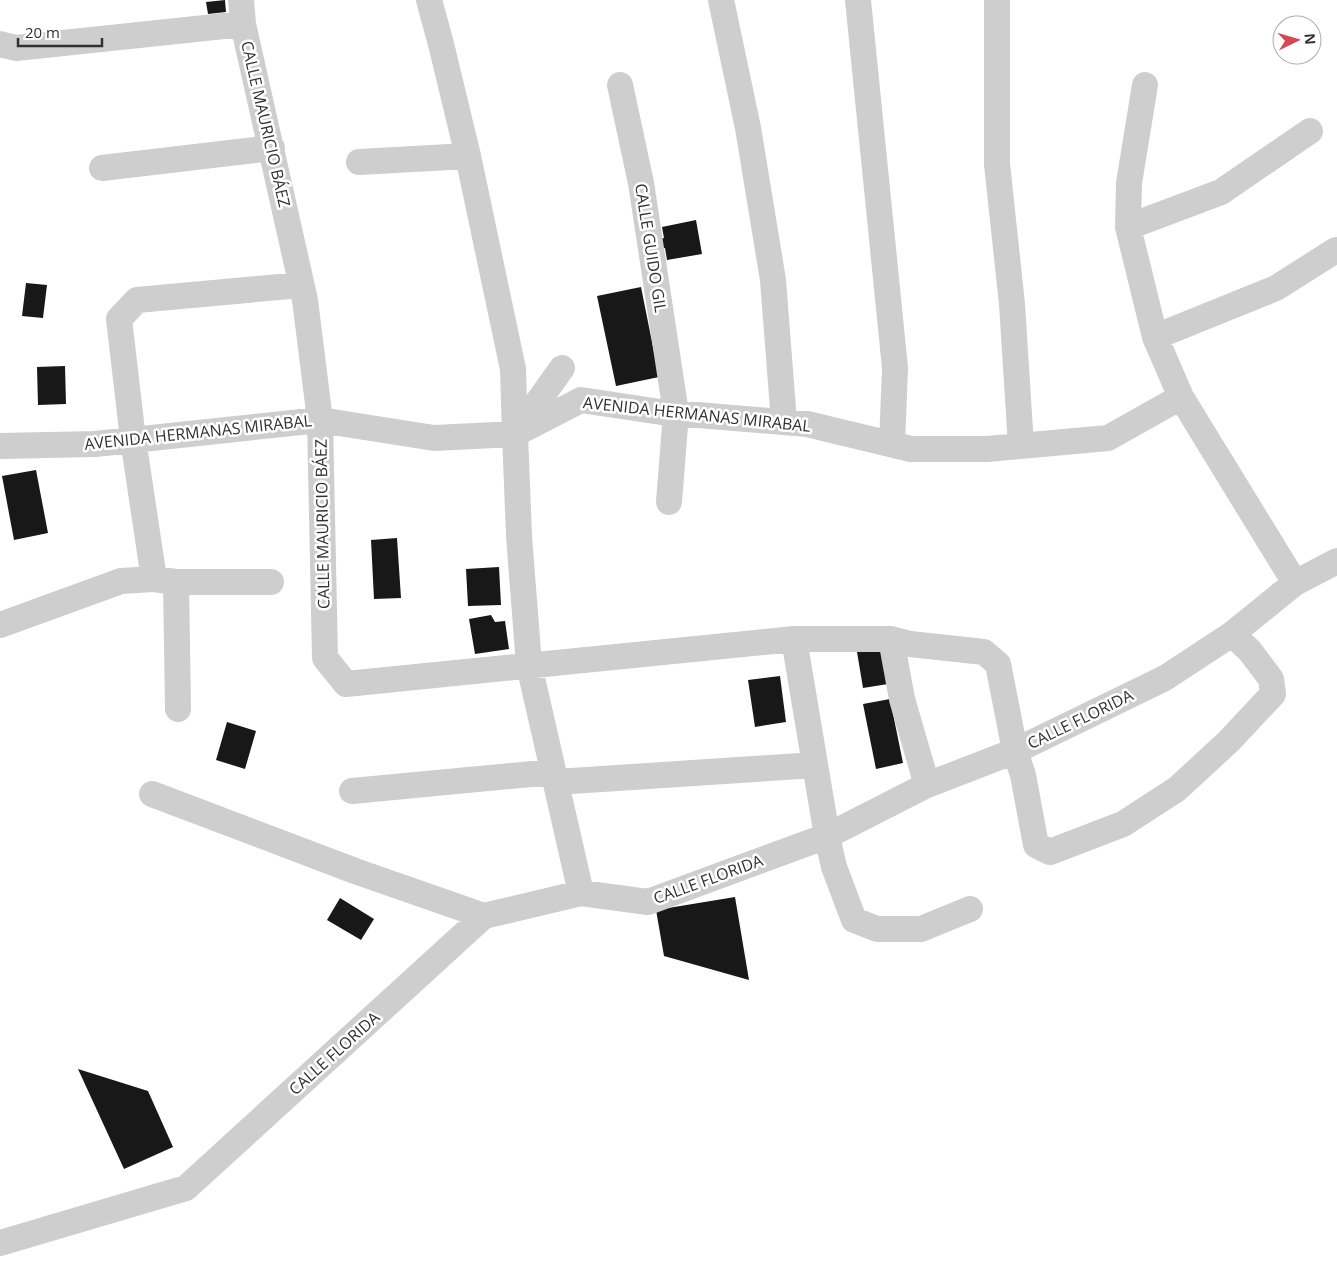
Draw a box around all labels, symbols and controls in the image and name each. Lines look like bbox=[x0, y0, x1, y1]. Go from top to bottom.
scale bar bbox=[18, 15, 101, 47]
north arrow bbox=[1272, 15, 1322, 65]
text: 20 m bbox=[25, 22, 60, 42]
text: N bbox=[1300, 32, 1320, 45]
street label: CALLE MAURICIO BÁEZ bbox=[236, 39, 296, 209]
street label: CALLE GUIDO GIL bbox=[630, 182, 672, 314]
street label: AVENIDA HERMANAS MIRABAL bbox=[582, 391, 812, 437]
street label: AVENIDA HERMANAS MIRABAL bbox=[83, 409, 313, 455]
street label: CALLE MAURICIO BÁEZ bbox=[310, 439, 334, 609]
street label: CALLE FLORIDA bbox=[1023, 684, 1137, 754]
street label: CALLE FLORIDA bbox=[650, 849, 767, 909]
street label: CALLE FLORIDA bbox=[284, 1006, 385, 1100]

